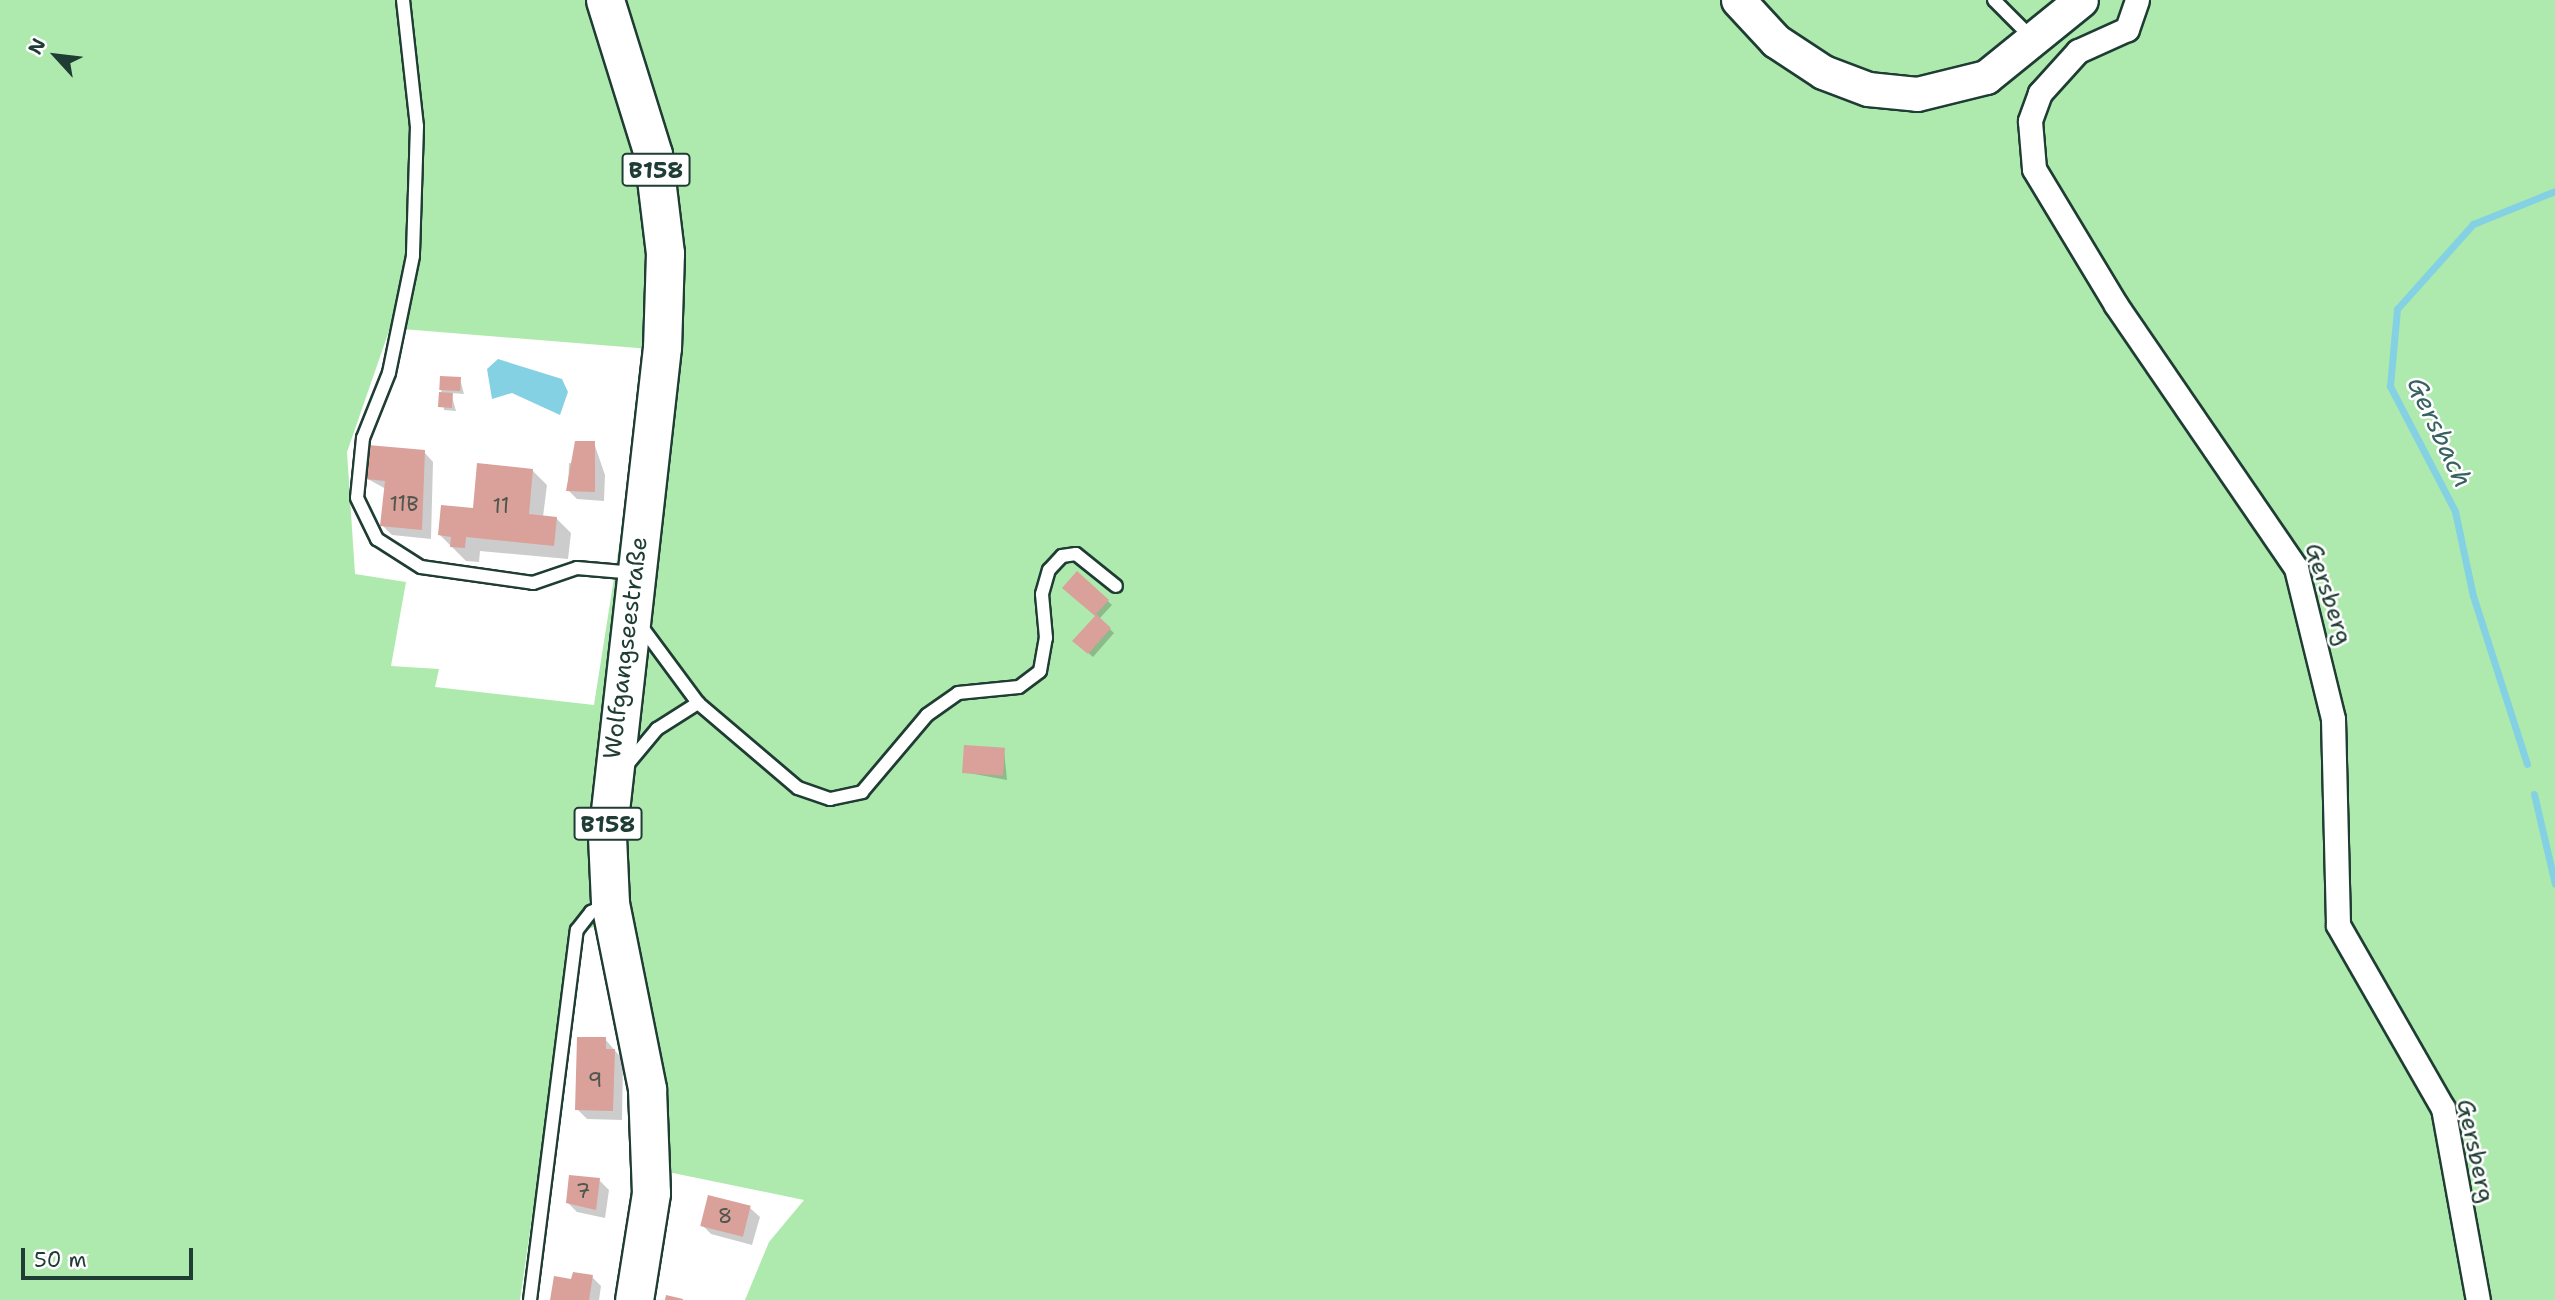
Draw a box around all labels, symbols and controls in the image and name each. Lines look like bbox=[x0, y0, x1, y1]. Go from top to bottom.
north arrow bbox=[21, 21, 91, 91]
text: N bbox=[22, 34, 51, 59]
road number: B158 bbox=[621, 150, 691, 190]
water label: Gersbach bbox=[2401, 372, 2479, 492]
house number: 11B bbox=[389, 491, 419, 517]
house number: 11 bbox=[493, 493, 509, 519]
street label: Wolfgangseestraße bbox=[598, 535, 654, 761]
street label: Gersberg bbox=[2298, 540, 2358, 648]
road number: B158 bbox=[573, 804, 643, 844]
house number: 9 bbox=[588, 1067, 602, 1093]
street label: Gersberg bbox=[2450, 1097, 2500, 1205]
house number: 7 bbox=[576, 1178, 590, 1204]
house number: 8 bbox=[718, 1203, 732, 1229]
scale bar bbox=[24, 1234, 196, 1278]
text: 50 m bbox=[34, 1246, 87, 1274]

